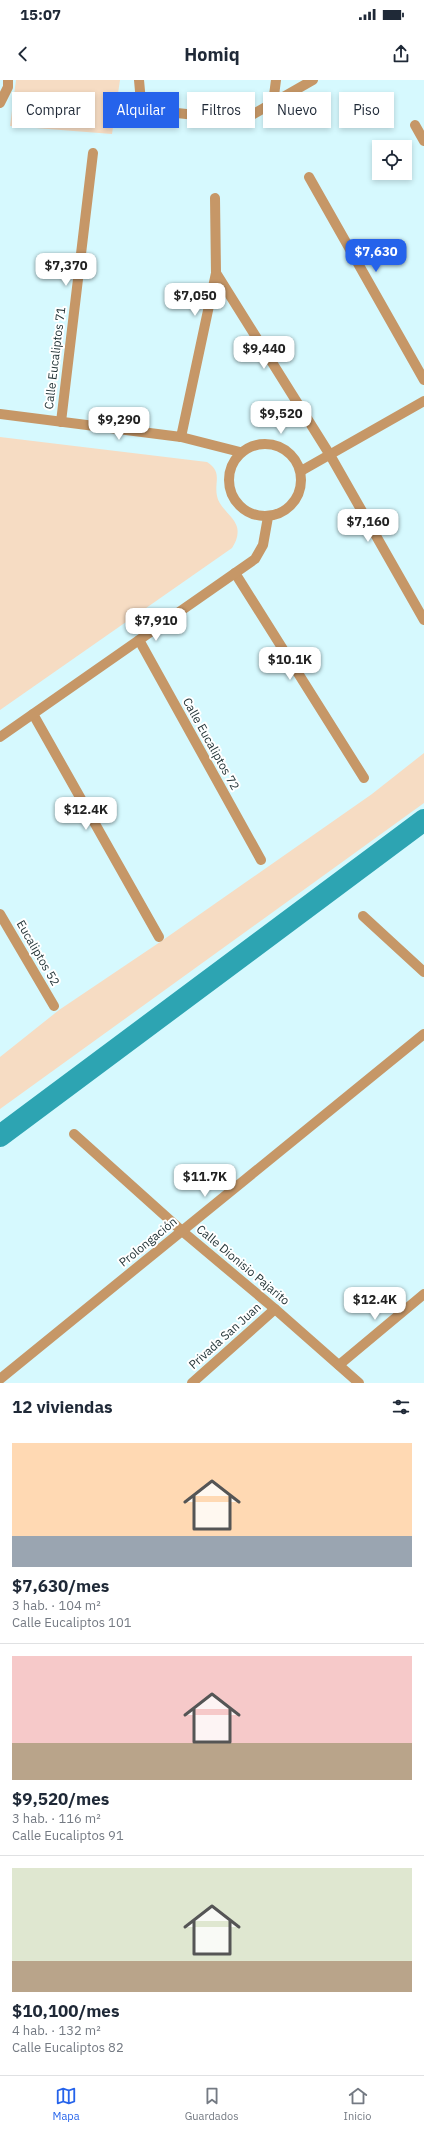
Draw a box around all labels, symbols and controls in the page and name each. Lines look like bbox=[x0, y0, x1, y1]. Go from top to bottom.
text: 15:07 bbox=[20, 5, 61, 24]
icon: back bbox=[12, 43, 34, 65]
text: Homiq bbox=[184, 43, 240, 66]
icon: share bbox=[390, 43, 412, 65]
chip: Comprar bbox=[12, 92, 95, 128]
chip: Alquilar bbox=[103, 92, 179, 128]
chip: Filtros bbox=[187, 92, 255, 128]
chip: Nuevo bbox=[263, 92, 331, 128]
chip: Piso bbox=[339, 92, 394, 128]
map controls bbox=[372, 140, 412, 180]
button: locate bbox=[372, 140, 412, 180]
pin: $7,630 bbox=[343, 239, 409, 273]
text: $7,630 bbox=[354, 243, 398, 260]
pin: $7,370 bbox=[33, 253, 99, 287]
text: $7,370 bbox=[44, 257, 88, 274]
pin: $7,050 bbox=[162, 283, 228, 317]
text: $7,050 bbox=[173, 287, 217, 304]
street label: Calle Eucaliptos 71 bbox=[41, 306, 68, 410]
pin: $9,440 bbox=[231, 336, 297, 370]
text: $9,440 bbox=[242, 340, 286, 357]
pin: $9,520 bbox=[248, 401, 314, 435]
text: $9,520 bbox=[259, 405, 303, 422]
pin: $9,290 bbox=[86, 407, 152, 441]
text: $9,290 bbox=[97, 411, 141, 428]
pin: $7,160 bbox=[335, 509, 401, 543]
text: $7,160 bbox=[346, 513, 390, 530]
pin: $7,910 bbox=[123, 608, 189, 642]
text: $7,910 bbox=[134, 612, 178, 629]
pin: $10.1K bbox=[257, 647, 323, 681]
text: $10.1K bbox=[268, 651, 312, 668]
street label: Calle Eucaliptos 72 bbox=[180, 695, 243, 792]
pin: $12.4K bbox=[53, 797, 119, 831]
text: $12.4K bbox=[64, 801, 108, 818]
street label: Eucaliptos 52 bbox=[14, 917, 63, 988]
pin: $11.7K bbox=[172, 1164, 238, 1198]
text: $11.7K bbox=[183, 1168, 227, 1185]
street label: Prolongación bbox=[116, 1214, 180, 1270]
street label: Calle Dionisio Pajarito bbox=[194, 1221, 293, 1308]
pin: $12.4K bbox=[342, 1287, 408, 1321]
text: $12.4K bbox=[353, 1291, 397, 1308]
street label: Privada San Juan bbox=[185, 1299, 264, 1372]
text: 12 viviendas bbox=[12, 1396, 113, 1418]
icon: filters bbox=[390, 1396, 412, 1418]
icon: home bbox=[176, 1469, 248, 1541]
text: $7,630/mes bbox=[12, 1575, 109, 1597]
text: 3 hab. · 104 m² bbox=[12, 1597, 101, 1614]
text: Calle Eucaliptos 101 bbox=[12, 1614, 132, 1631]
icon: home bbox=[176, 1682, 248, 1754]
text: $9,520/mes bbox=[12, 1788, 109, 1810]
text: 3 hab. · 116 m² bbox=[12, 1810, 101, 1827]
text: Calle Eucaliptos 91 bbox=[12, 1827, 124, 1844]
icon: home bbox=[176, 1894, 248, 1966]
text: $10,100/mes bbox=[12, 2000, 119, 2022]
text: 4 hab. · 132 m² bbox=[12, 2022, 101, 2039]
text: Calle Eucaliptos 82 bbox=[12, 2039, 124, 2056]
tab: Mapa bbox=[53, 2085, 80, 2123]
tab: Guardados bbox=[185, 2085, 239, 2123]
tab: Inicio bbox=[344, 2085, 371, 2123]

